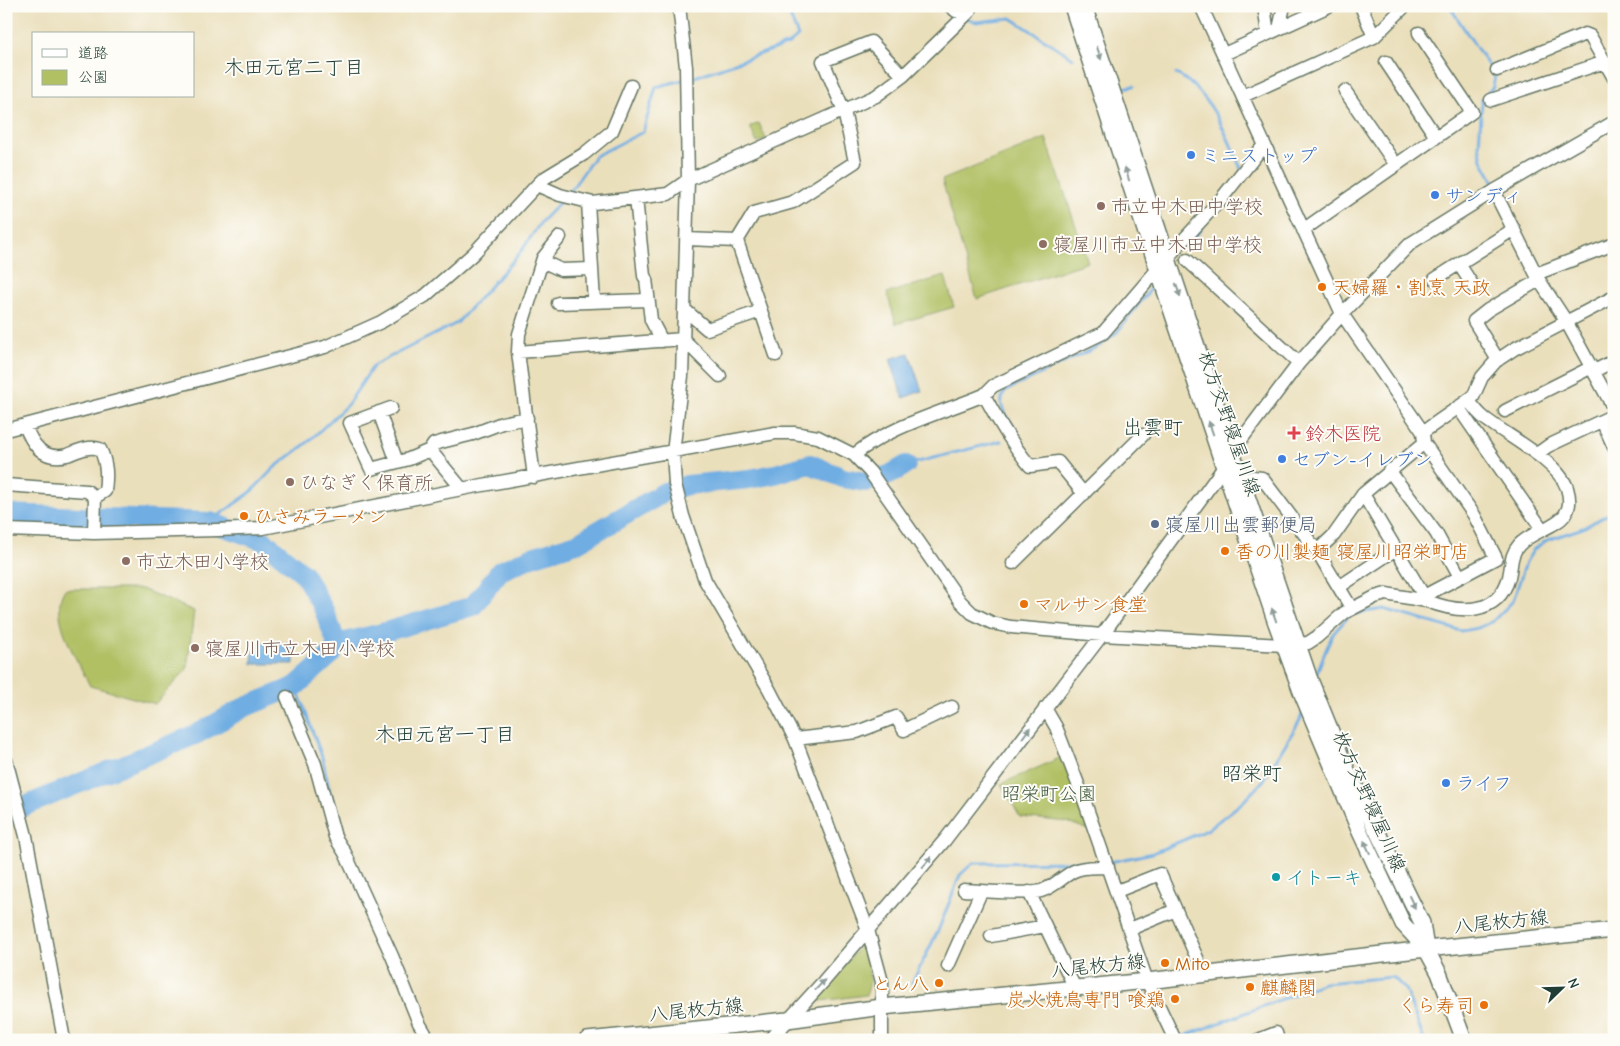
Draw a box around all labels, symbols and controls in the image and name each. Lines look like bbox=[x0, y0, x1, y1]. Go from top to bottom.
legend bbox=[32, 32, 195, 98]
text: 道路 bbox=[78, 44, 108, 62]
one-way arrow bbox=[1096, 45, 1103, 60]
district label: 木田元宮二丁目 bbox=[224, 56, 364, 79]
text: 公園 bbox=[78, 68, 108, 86]
place label: ミニストップ bbox=[1201, 145, 1317, 167]
marker: ミニストップ bbox=[1185, 149, 1197, 161]
one-way arrow bbox=[1122, 167, 1130, 182]
place label: サンディ bbox=[1445, 185, 1522, 207]
marker: サンディ bbox=[1429, 189, 1441, 201]
place label: 市立中木田中学校 bbox=[1111, 196, 1263, 218]
marker: 市立中木田中学校 bbox=[1095, 200, 1107, 212]
place label: 寝屋川市立中木田中学校 bbox=[1053, 234, 1262, 256]
marker: 寝屋川市立中木田中学校 bbox=[1037, 238, 1049, 250]
place label: 天婦羅・割烹 天政 bbox=[1332, 277, 1490, 299]
marker: 天婦羅・割烹 天政 bbox=[1316, 281, 1328, 293]
one-way arrow bbox=[1174, 283, 1182, 298]
street label: 枚方交野寝屋川線 bbox=[1194, 348, 1264, 499]
district label: 出雲町 bbox=[1123, 416, 1183, 439]
one-way arrow bbox=[1207, 420, 1215, 435]
place label: 鈴木医院 bbox=[1305, 423, 1381, 445]
marker: 鈴木医院 bbox=[1287, 426, 1301, 440]
place label: セブン-イレブン bbox=[1292, 449, 1433, 471]
marker: セブン-イレブン bbox=[1276, 453, 1288, 465]
place label: ひなぎく保育所 bbox=[300, 472, 433, 494]
marker: ひなぎく保育所 bbox=[284, 476, 296, 488]
place label: ひさみラーメン bbox=[254, 506, 387, 528]
marker: ひさみラーメン bbox=[238, 510, 250, 522]
place label: 寝屋川出雲郵便局 bbox=[1165, 514, 1317, 536]
marker: 寝屋川出雲郵便局 bbox=[1149, 518, 1161, 530]
place label: 香の川製麺 寝屋川昭栄町店 bbox=[1235, 541, 1469, 563]
marker: 香の川製麺 寝屋川昭栄町店 bbox=[1219, 545, 1231, 557]
place label: 市立木田小学校 bbox=[136, 551, 269, 573]
marker: 市立木田小学校 bbox=[120, 555, 132, 567]
place label: マルサン食堂 bbox=[1034, 594, 1148, 616]
marker: マルサン食堂 bbox=[1018, 598, 1030, 610]
one-way arrow bbox=[1270, 608, 1277, 623]
place label: 寝屋川市立木田小学校 bbox=[205, 638, 395, 660]
marker: 寝屋川市立木田小学校 bbox=[189, 642, 201, 654]
district label: 木田元宮一丁目 bbox=[375, 723, 515, 746]
one-way arrow bbox=[1021, 727, 1031, 740]
street label: 枚方交野寝屋川線 bbox=[1328, 727, 1410, 875]
district label: 昭栄町 bbox=[1222, 762, 1282, 785]
place label: ライフ bbox=[1456, 773, 1512, 795]
marker: ライフ bbox=[1440, 777, 1452, 789]
park label: 昭栄町公園 bbox=[1001, 783, 1097, 805]
one-way arrow bbox=[1363, 840, 1371, 854]
one-way arrow bbox=[921, 856, 932, 868]
place label: イトーキ bbox=[1286, 867, 1362, 889]
marker: イトーキ bbox=[1270, 871, 1282, 883]
one-way arrow bbox=[1408, 895, 1416, 910]
street label: 八尾枚方線 bbox=[1453, 906, 1550, 938]
street label: 八尾枚方線 bbox=[1050, 950, 1147, 982]
place label: Mito bbox=[1175, 953, 1210, 975]
marker: Mito bbox=[1159, 957, 1171, 969]
north arrow bbox=[1538, 964, 1588, 1014]
place label: とん八 bbox=[872, 973, 929, 995]
text: N bbox=[1564, 976, 1583, 991]
marker: とん八 bbox=[933, 977, 945, 989]
place label: 麒麟閣 bbox=[1260, 977, 1317, 999]
one-way arrow bbox=[815, 978, 826, 991]
marker: 麒麟閣 bbox=[1244, 981, 1256, 993]
place label: 炭火焼鳥専門 喰鶏 bbox=[1007, 989, 1165, 1011]
marker: 炭火焼鳥専門 喰鶏 bbox=[1169, 993, 1181, 1005]
street label: 八尾枚方線 bbox=[648, 994, 745, 1026]
place label: くら寿司 bbox=[1398, 995, 1474, 1017]
marker: くら寿司 bbox=[1478, 999, 1490, 1011]

